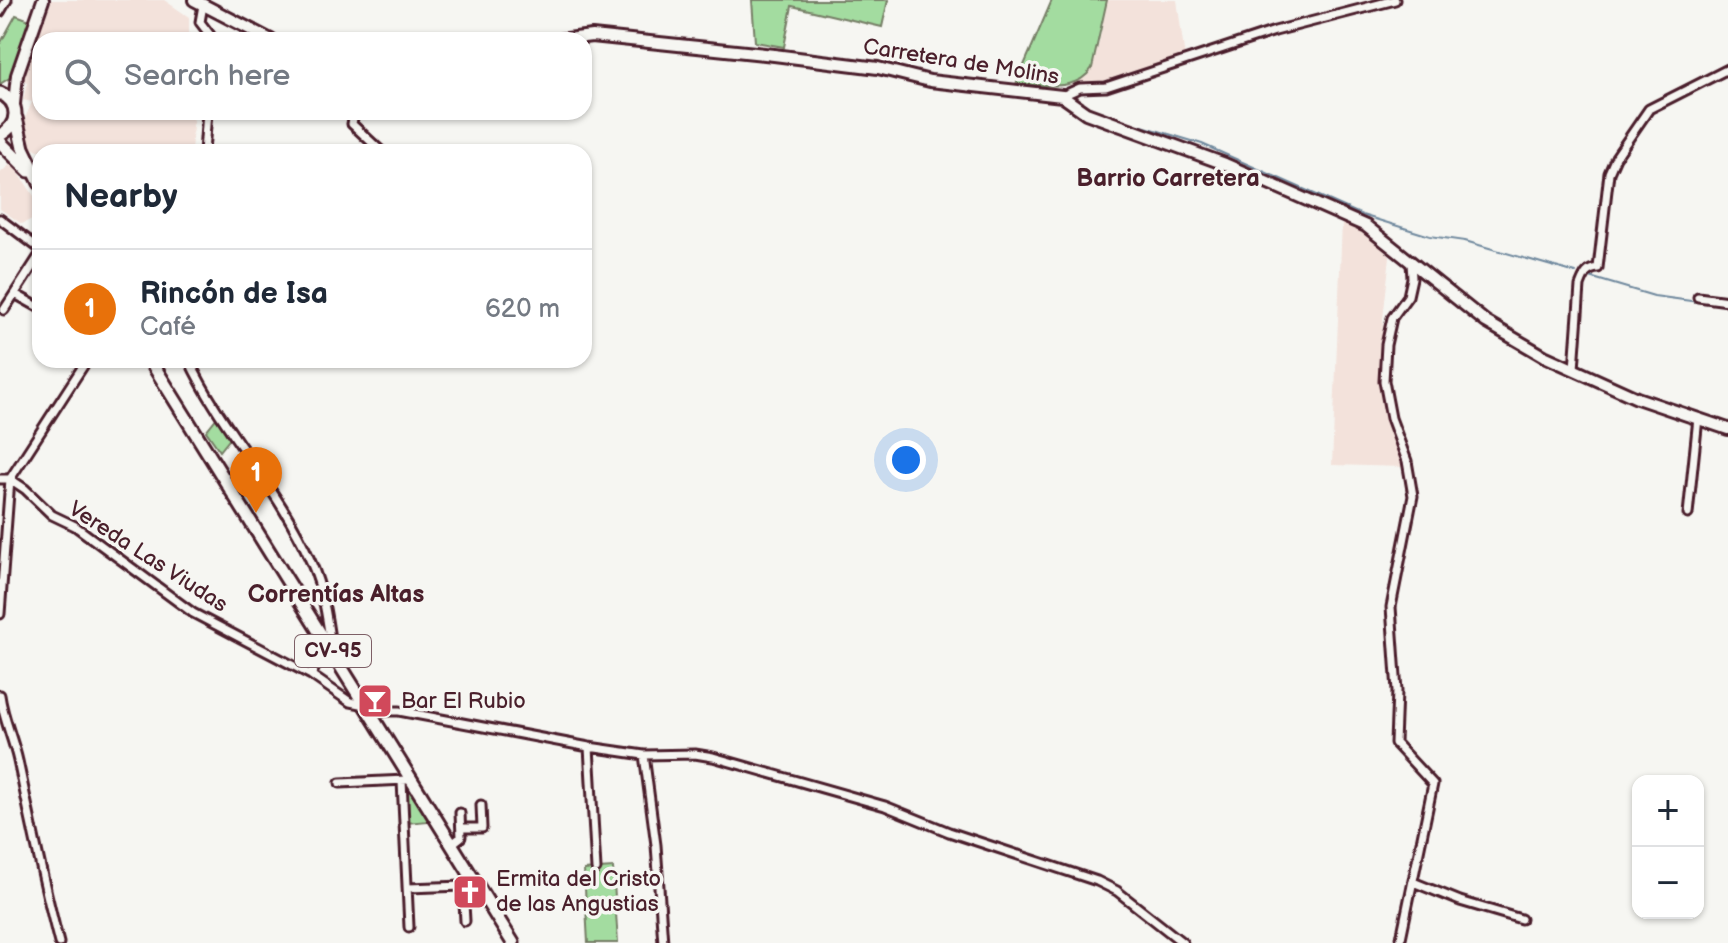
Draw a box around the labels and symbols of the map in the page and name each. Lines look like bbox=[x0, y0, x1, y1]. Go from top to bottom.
street label: Carretera de Molins bbox=[861, 33, 1061, 91]
district label: Barrio Carretera bbox=[1076, 164, 1260, 193]
your location bbox=[886, 440, 926, 480]
pin: 1 bbox=[230, 447, 282, 513]
street label: Vereda Las Viudas bbox=[63, 496, 233, 618]
district label: Correntías Altas bbox=[248, 580, 424, 609]
road number: CV-95 bbox=[295, 635, 371, 667]
bar icon: Bar El Rubio bbox=[356, 682, 394, 720]
place label: Bar El Rubio bbox=[401, 688, 526, 715]
place label: Ermita del Cristo de las Angustias bbox=[496, 866, 661, 918]
church icon: Ermita del Cristo de las Angustias bbox=[451, 873, 489, 911]

